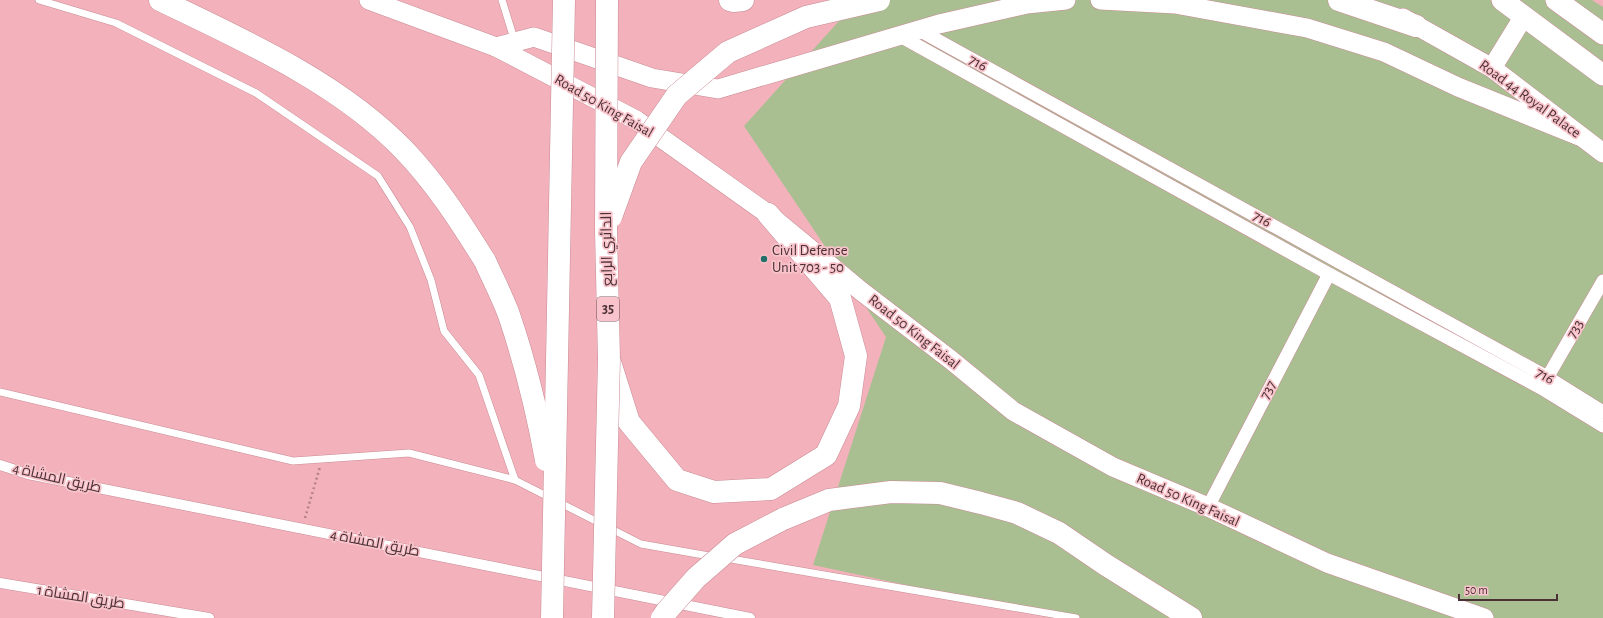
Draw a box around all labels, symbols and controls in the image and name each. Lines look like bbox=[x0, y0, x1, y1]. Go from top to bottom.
street label: 716 bbox=[966, 52, 990, 74]
street label: Road 44 Royal Palace bbox=[1477, 57, 1583, 141]
street label: Road 50 King Faisal bbox=[552, 72, 656, 140]
street label: 716 bbox=[1250, 208, 1274, 230]
street label: الدائري الرابع bbox=[599, 211, 619, 287]
place label: Civil Defense Unit 703 - 50 bbox=[772, 243, 848, 275]
marker: Civil Defense Unit 703 - 50 bbox=[759, 254, 769, 264]
street label: Road 50 King Faisal bbox=[866, 292, 962, 372]
road number: 35 bbox=[597, 297, 619, 321]
street label: 733 bbox=[1564, 317, 1586, 341]
street label: 716 bbox=[1533, 365, 1557, 387]
street label: 737 bbox=[1257, 378, 1279, 402]
street label: طريق المشاة 4 bbox=[11, 460, 103, 497]
street label: Road 50 King Faisal bbox=[1134, 471, 1242, 529]
street label: طريق المشاة 4 bbox=[329, 526, 421, 561]
scale bar bbox=[1459, 576, 1557, 602]
street label: طريق المشاة 1 bbox=[36, 582, 126, 613]
text: 50 m bbox=[1465, 584, 1488, 596]

